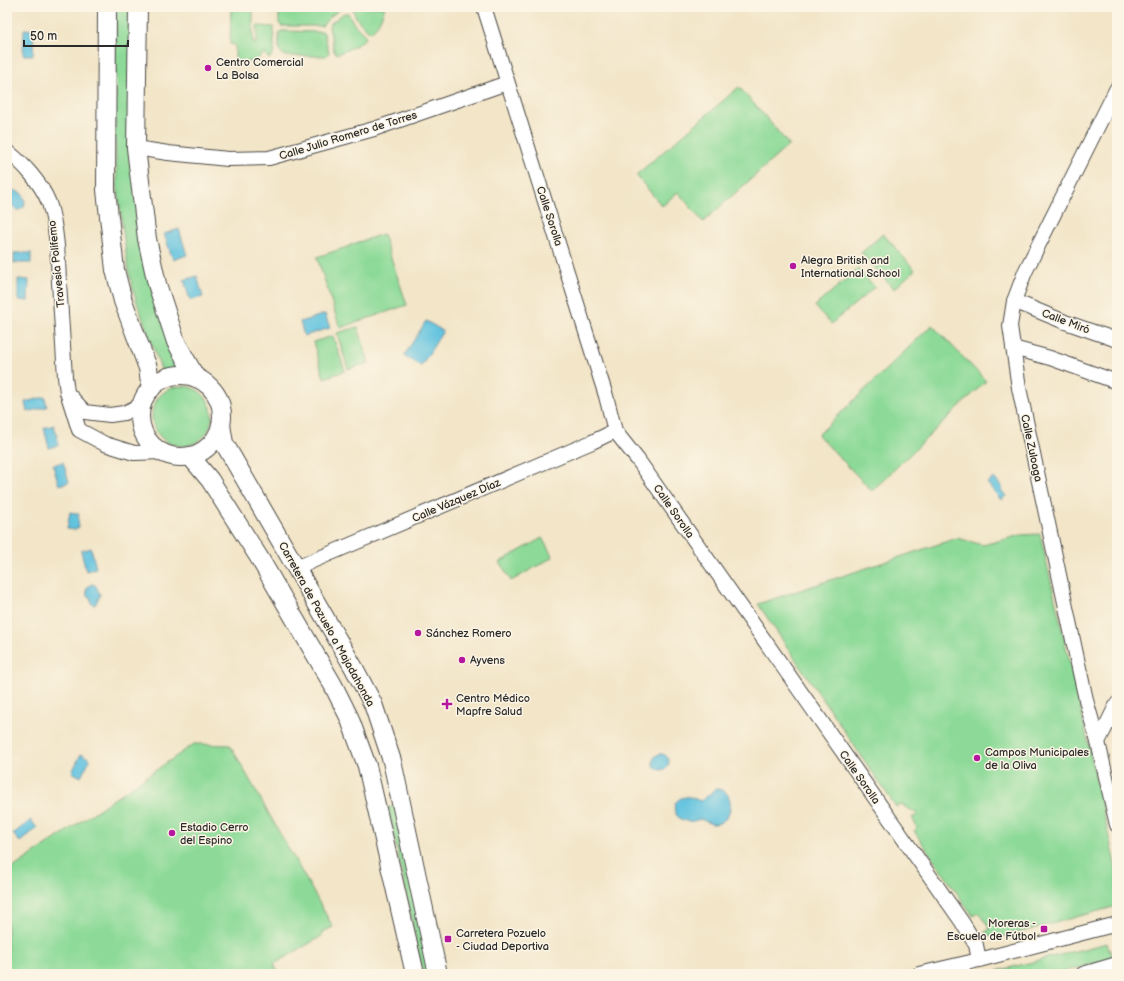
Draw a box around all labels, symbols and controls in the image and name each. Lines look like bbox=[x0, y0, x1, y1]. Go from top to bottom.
scale bar bbox=[24, 22, 128, 48]
text: 50 m bbox=[30, 29, 57, 44]
place label: Centro Comercial La Bolsa bbox=[216, 56, 303, 82]
marker: Centro Comercial La Bolsa bbox=[203, 63, 213, 73]
street label: Calle Julio Romero de Torres bbox=[278, 108, 419, 163]
street label: Calle Sorolla bbox=[534, 185, 565, 248]
street label: Travesía Polifemo bbox=[45, 220, 68, 308]
place label: Alegra British and International School bbox=[801, 254, 900, 280]
marker: Alegra British and International School bbox=[788, 261, 798, 271]
street label: Calle Miró bbox=[1040, 306, 1092, 337]
street label: Calle Zuloaga bbox=[1018, 413, 1045, 483]
street label: Calle Vázquez Díaz bbox=[410, 476, 503, 525]
street label: Calle Sorolla bbox=[650, 482, 697, 540]
street label: Carretera de Pozuelo a Majadahonda bbox=[276, 540, 377, 709]
place label: Sánchez Romero bbox=[426, 627, 511, 640]
marker: Sánchez Romero bbox=[413, 628, 423, 638]
place label: Ayvens bbox=[470, 654, 506, 667]
marker: Ayvens bbox=[457, 655, 467, 665]
place label: Centro Médico Mapfre Salud bbox=[456, 692, 530, 718]
marker: Centro Médico Mapfre Salud bbox=[441, 698, 453, 710]
place label: Campos Municipales de la Oliva bbox=[985, 746, 1090, 772]
street label: Calle Sorolla bbox=[836, 748, 883, 806]
marker: Campos Municipales de la Oliva bbox=[972, 753, 982, 763]
place label: Estadio Cerro del Espino bbox=[180, 821, 248, 847]
marker: Estadio Cerro del Espino bbox=[167, 828, 177, 838]
place label: Moreras - Escuela de Fútbol bbox=[947, 917, 1036, 943]
marker: Moreras - Escuela de Fútbol bbox=[1039, 924, 1049, 934]
place label: Carretera Pozuelo - Ciudad Deportiva bbox=[456, 927, 549, 953]
marker: Carretera Pozuelo - Ciudad Deportiva bbox=[443, 934, 453, 944]

